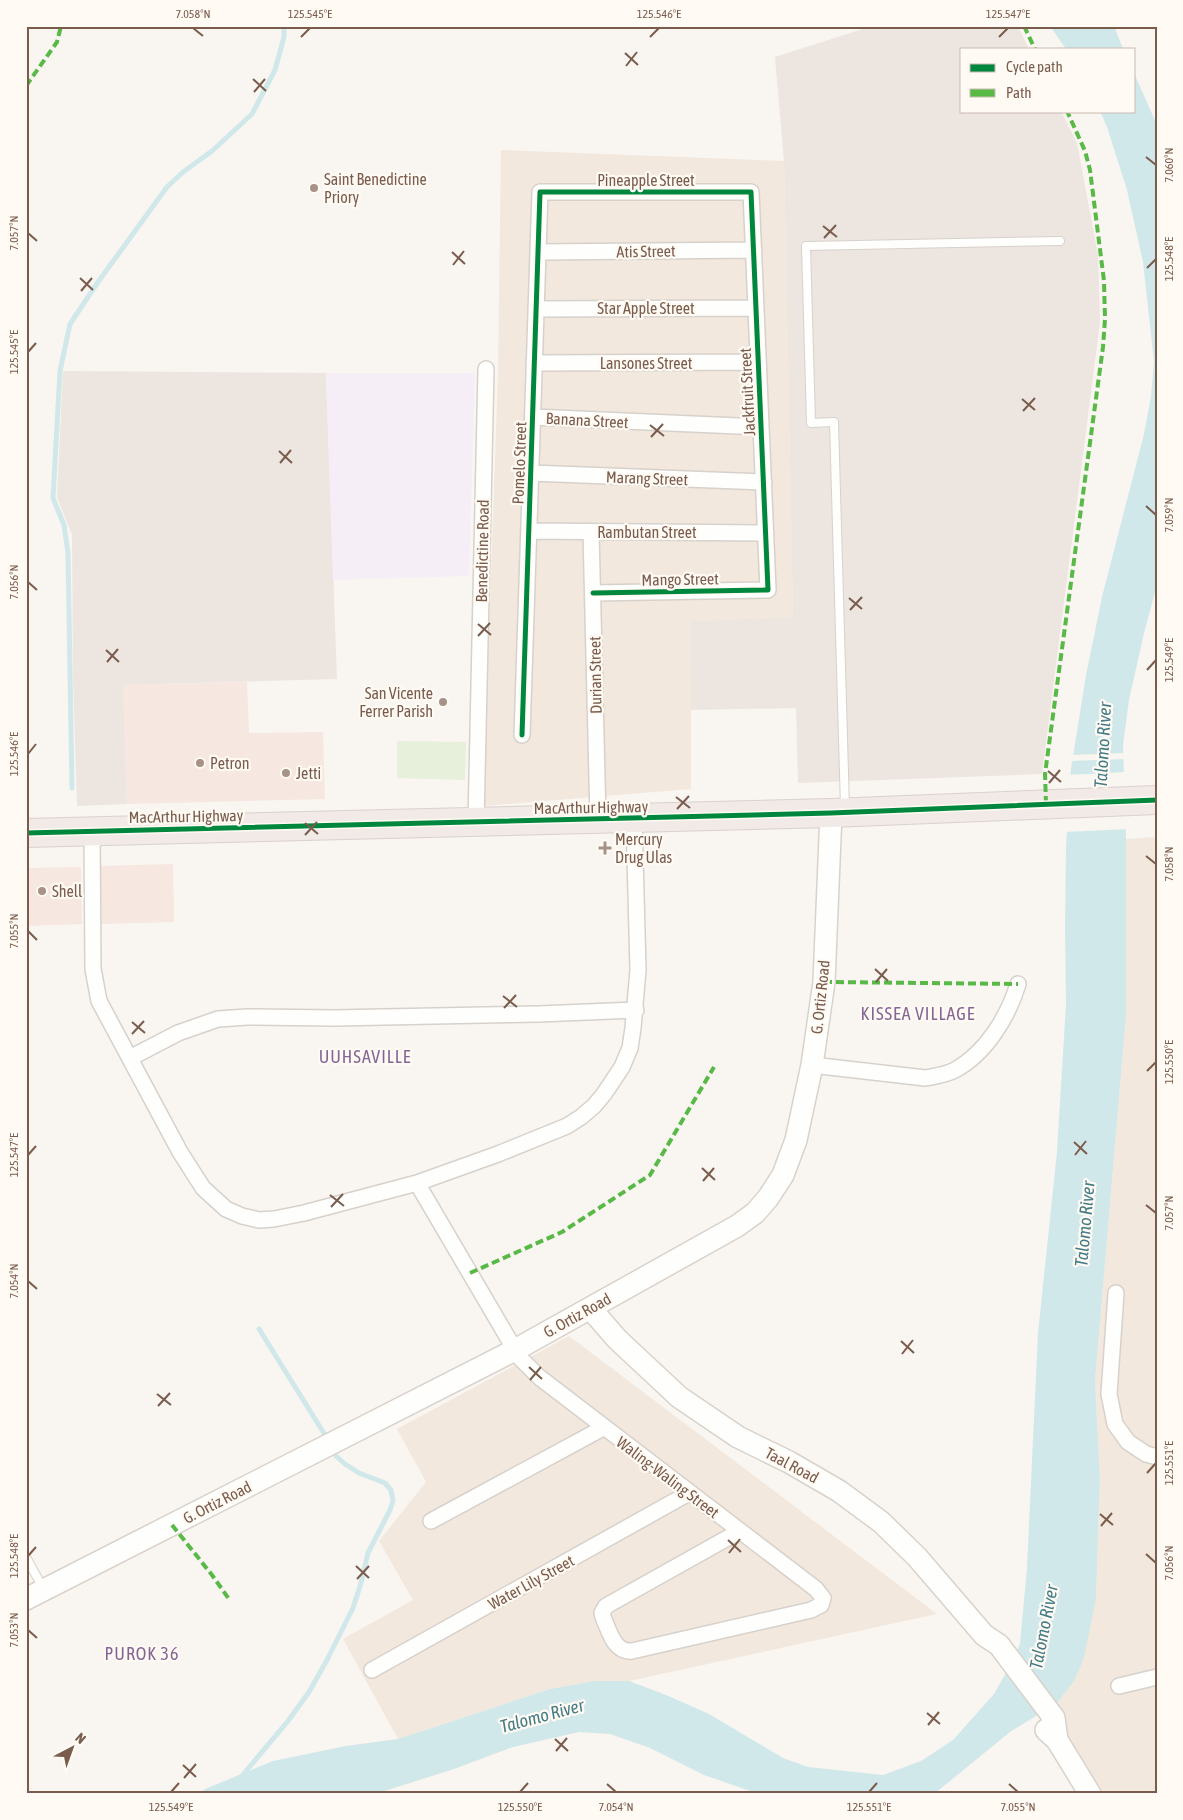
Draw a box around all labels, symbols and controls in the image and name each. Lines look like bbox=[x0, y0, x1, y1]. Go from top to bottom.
text: 7.058°N bbox=[175, 7, 211, 21]
text: 125.545°E bbox=[288, 7, 332, 21]
text: 125.546°E bbox=[637, 7, 681, 21]
text: 125.547°E bbox=[986, 7, 1030, 21]
legend bbox=[960, 48, 1136, 112]
text: Cycle path bbox=[1006, 58, 1063, 75]
text: Path bbox=[1006, 84, 1032, 101]
text: 7.060°N bbox=[1162, 147, 1176, 183]
place label: Saint Benedictine Priory bbox=[324, 170, 427, 207]
street label: Pineapple Street bbox=[597, 171, 695, 190]
marker: Saint Benedictine Priory bbox=[308, 182, 320, 194]
text: 7.057°N bbox=[7, 215, 21, 251]
text: 125.548°E bbox=[1162, 237, 1176, 281]
street label: Atis Street bbox=[616, 241, 676, 261]
street label: Star Apple Street bbox=[597, 299, 695, 318]
text: 125.545°E bbox=[7, 330, 21, 374]
street label: Jackfruit Street bbox=[736, 347, 758, 436]
street label: Lansones Street bbox=[600, 354, 693, 372]
street label: Banana Street bbox=[545, 409, 629, 431]
street label: Pomelo Street bbox=[509, 421, 529, 505]
street label: Marang Street bbox=[606, 468, 689, 489]
text: 7.059°N bbox=[1162, 497, 1176, 533]
street label: Benedictine Road bbox=[472, 499, 492, 603]
street label: Rambutan Street bbox=[597, 523, 697, 541]
text: 7.056°N bbox=[7, 564, 21, 600]
street label: Mango Street bbox=[641, 569, 719, 590]
street label: Durian Street bbox=[585, 636, 605, 714]
text: 125.549°E bbox=[1162, 638, 1176, 682]
place label: San Vicente Ferrer Parish bbox=[359, 684, 433, 720]
marker: San Vicente Ferrer Parish bbox=[437, 696, 449, 708]
water label: Talomo River bbox=[1090, 701, 1115, 788]
text: 125.546°E bbox=[7, 732, 21, 776]
place label: Petron bbox=[210, 754, 250, 772]
marker: Petron bbox=[194, 757, 206, 769]
place label: Jetti bbox=[296, 764, 321, 782]
marker: Jetti bbox=[280, 767, 292, 779]
street label: MacArthur Highway bbox=[534, 797, 649, 818]
street label: MacArthur Highway bbox=[129, 806, 244, 827]
place label: Mercury Drug Ulas bbox=[615, 830, 673, 867]
marker: Mercury Drug Ulas bbox=[599, 842, 611, 854]
text: 7.058°N bbox=[1162, 846, 1176, 882]
place label: Shell bbox=[52, 882, 83, 900]
marker: Shell bbox=[36, 885, 48, 897]
text: 7.055°N bbox=[7, 913, 21, 949]
street label: G. Ortiz Road bbox=[807, 959, 833, 1035]
district label: KISSEA VILLAGE bbox=[861, 1003, 975, 1024]
text: 125.550°E bbox=[1162, 1040, 1176, 1084]
district label: UUHSAVILLE bbox=[319, 1046, 411, 1067]
text: 125.547°E bbox=[7, 1133, 21, 1177]
water label: Talomo River bbox=[1070, 1180, 1099, 1268]
text: 7.057°N bbox=[1162, 1195, 1176, 1231]
text: 7.054°N bbox=[7, 1263, 21, 1299]
street label: G. Ortiz Road bbox=[540, 1289, 614, 1341]
street label: Waling-Waling Street bbox=[613, 1433, 723, 1522]
text: 125.551°E bbox=[1162, 1441, 1176, 1485]
street label: Taal Road bbox=[762, 1443, 822, 1487]
street label: G. Ortiz Road bbox=[180, 1477, 254, 1527]
text: 125.548°E bbox=[7, 1534, 21, 1578]
text: 7.056°N bbox=[1162, 1545, 1176, 1581]
street label: Water Lily Street bbox=[485, 1551, 578, 1614]
water label: Talomo River bbox=[1025, 1582, 1062, 1671]
text: 7.053°N bbox=[7, 1612, 21, 1648]
district label: PUROK 36 bbox=[105, 1643, 179, 1664]
water label: Talomo River bbox=[498, 1694, 587, 1737]
north arrow bbox=[48, 1722, 98, 1772]
text: N bbox=[72, 1729, 89, 1747]
text: 125.549°E bbox=[149, 1800, 193, 1814]
text: 125.550°E bbox=[498, 1800, 542, 1814]
text: 7.054°N bbox=[598, 1800, 634, 1814]
text: 125.551°E bbox=[847, 1800, 891, 1814]
text: 7.055°N bbox=[1000, 1800, 1036, 1814]

